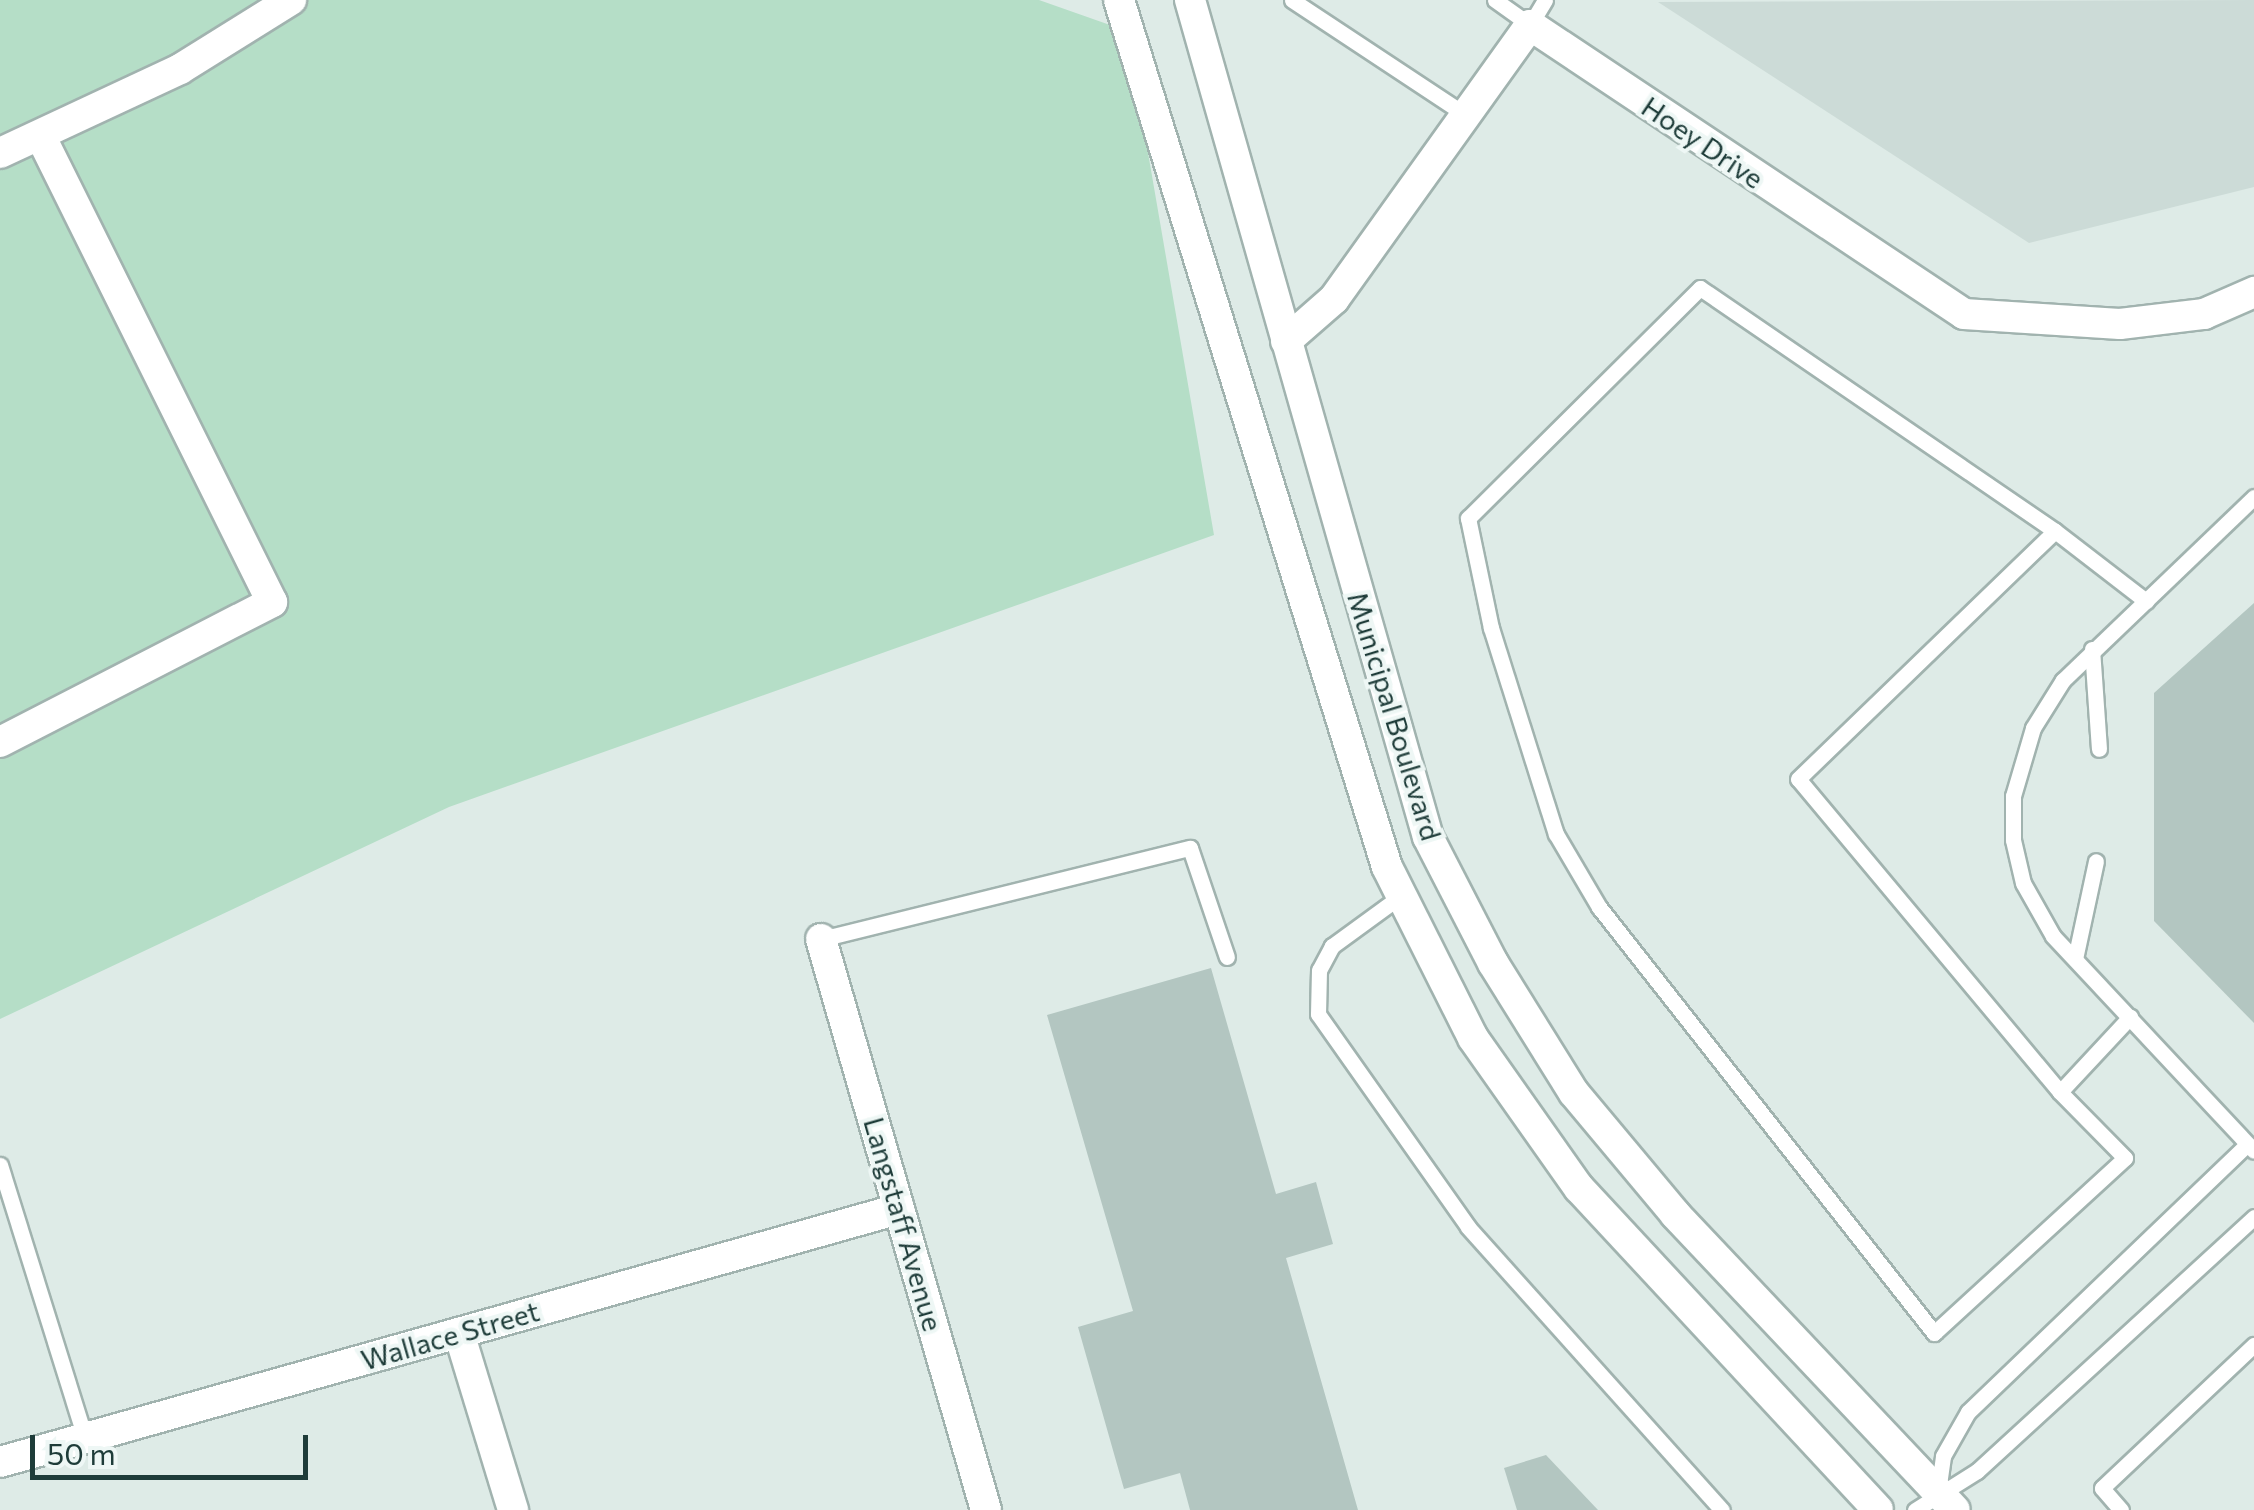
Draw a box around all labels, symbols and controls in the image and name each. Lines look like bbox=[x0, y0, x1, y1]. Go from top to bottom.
street label: Hoey Drive bbox=[1636, 89, 1770, 195]
street label: Municipal Boulevard bbox=[1341, 588, 1449, 844]
street label: Langstaff Avenue bbox=[857, 1113, 951, 1335]
street label: Wallace Street bbox=[357, 1294, 543, 1376]
scale bar bbox=[35, 1415, 312, 1477]
text: 50 m bbox=[47, 1434, 116, 1471]

